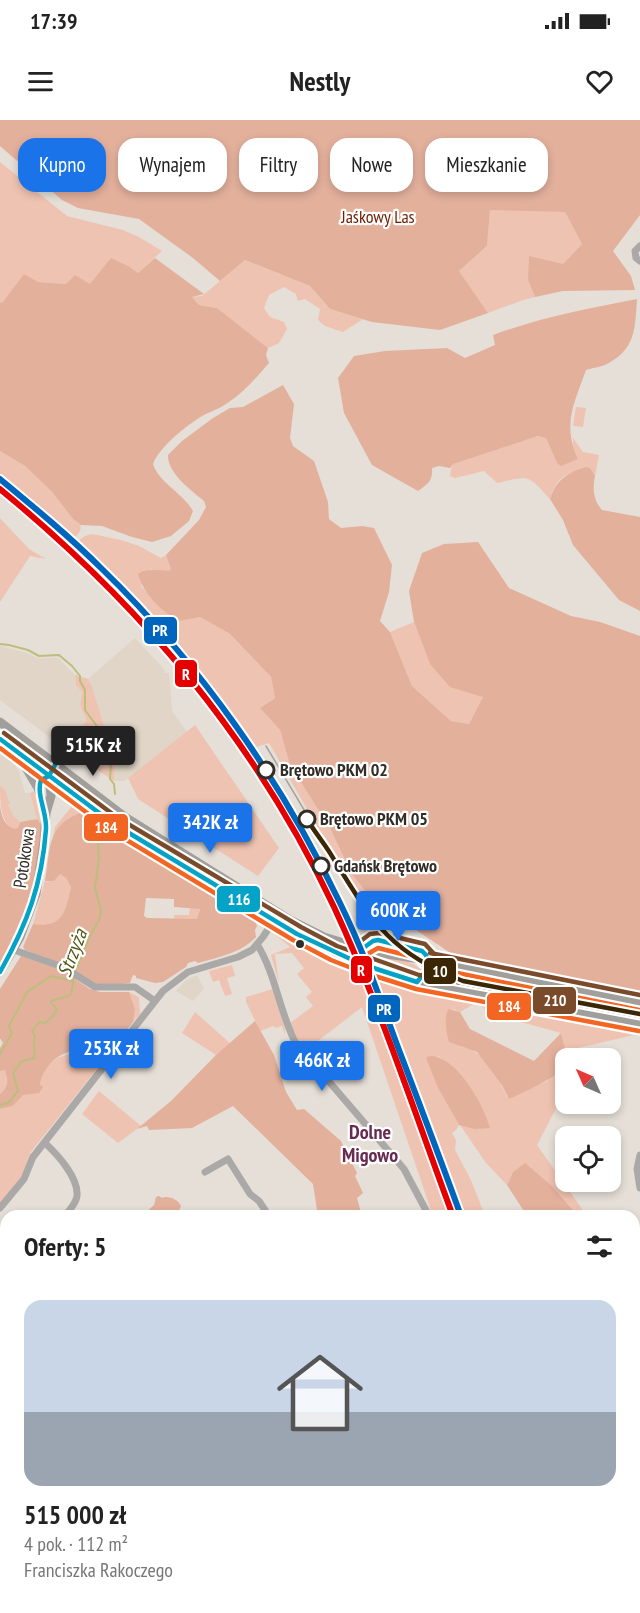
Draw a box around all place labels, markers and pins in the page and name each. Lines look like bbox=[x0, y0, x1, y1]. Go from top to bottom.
pin: 515K zł bbox=[38, 726, 148, 777]
place label: Brętowo PKM 02 bbox=[280, 758, 388, 781]
marker: Brętowo PKM 02 bbox=[257, 761, 275, 779]
pin: 342K zł bbox=[155, 803, 265, 854]
place label: Brętowo PKM 05 bbox=[320, 807, 428, 830]
marker: Brętowo PKM 05 bbox=[298, 810, 316, 828]
place label: Gdańsk Brętowo bbox=[334, 854, 437, 877]
marker: Gdańsk Brętowo bbox=[312, 857, 330, 875]
pin: 600K zł bbox=[343, 891, 453, 942]
unlabelled marker bbox=[294, 938, 306, 950]
pin: 253K zł bbox=[56, 1029, 166, 1080]
pin: 466K zł bbox=[267, 1041, 377, 1092]

